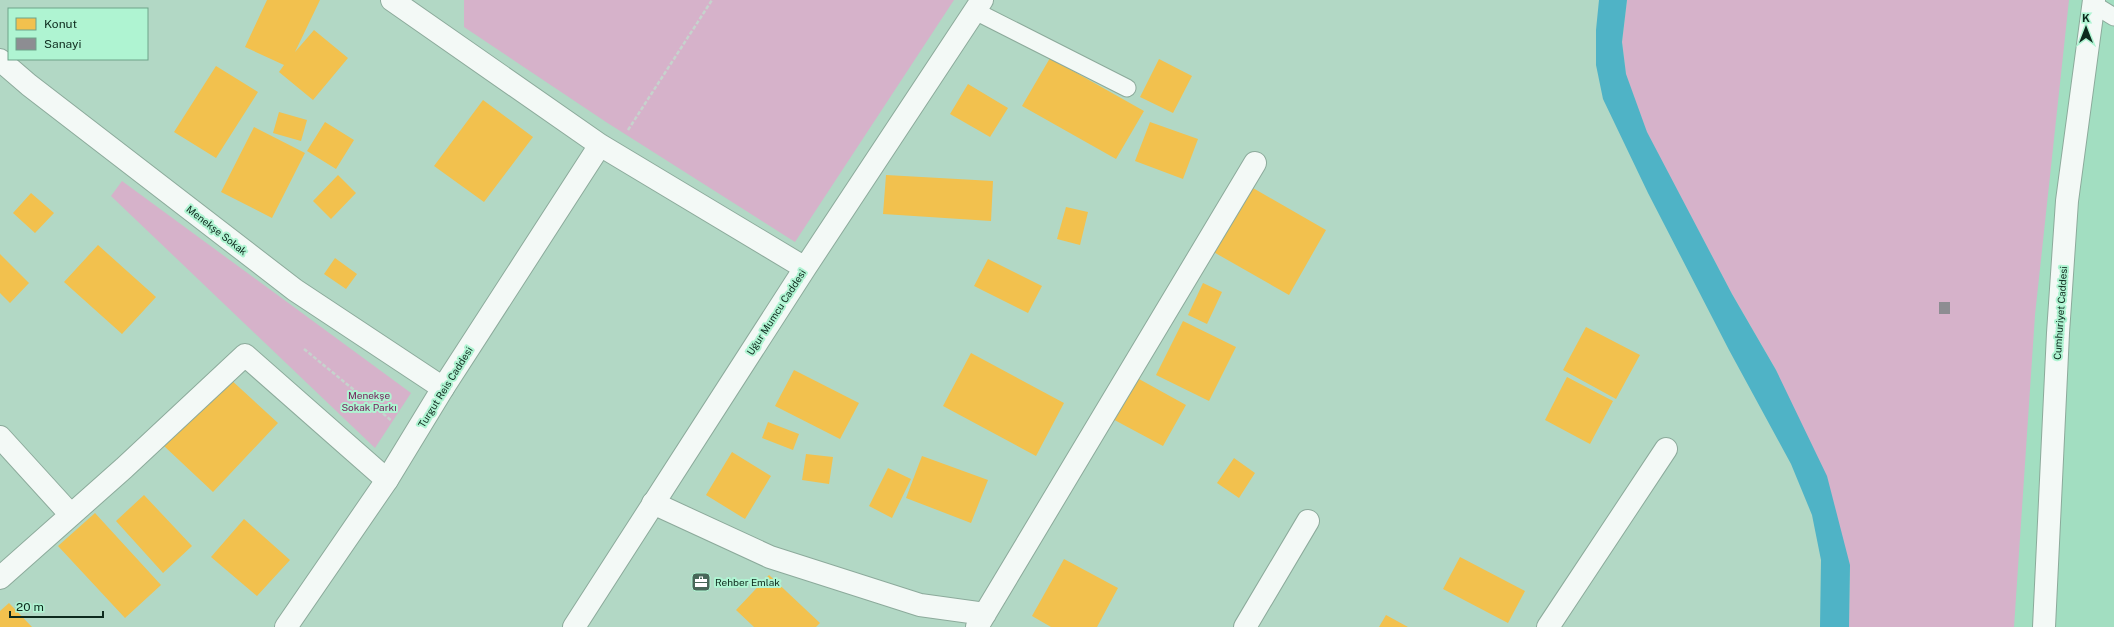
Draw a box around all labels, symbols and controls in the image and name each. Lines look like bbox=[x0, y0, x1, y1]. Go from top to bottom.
legend bbox=[8, 8, 148, 60]
north arrow bbox=[2066, 8, 2106, 48]
text: K bbox=[2082, 12, 2090, 24]
text: Konut bbox=[44, 17, 78, 31]
text: Sanayi bbox=[44, 37, 81, 51]
street label: Menekşe Sokak bbox=[184, 203, 250, 258]
street label: Cumhuriyet Caddesi bbox=[2051, 266, 2069, 360]
street label: Uğur Mumcu Caddesi bbox=[744, 267, 808, 357]
street label: Turgut Reis Caddesi bbox=[415, 344, 475, 430]
park label: Menekşe Sokak Parkı bbox=[341, 389, 397, 413]
office icon: Rehber Emlak bbox=[690, 571, 712, 593]
place label: Rehber Emlak bbox=[715, 576, 780, 588]
scale bar bbox=[10, 593, 103, 619]
text: 20 m bbox=[16, 600, 44, 614]

